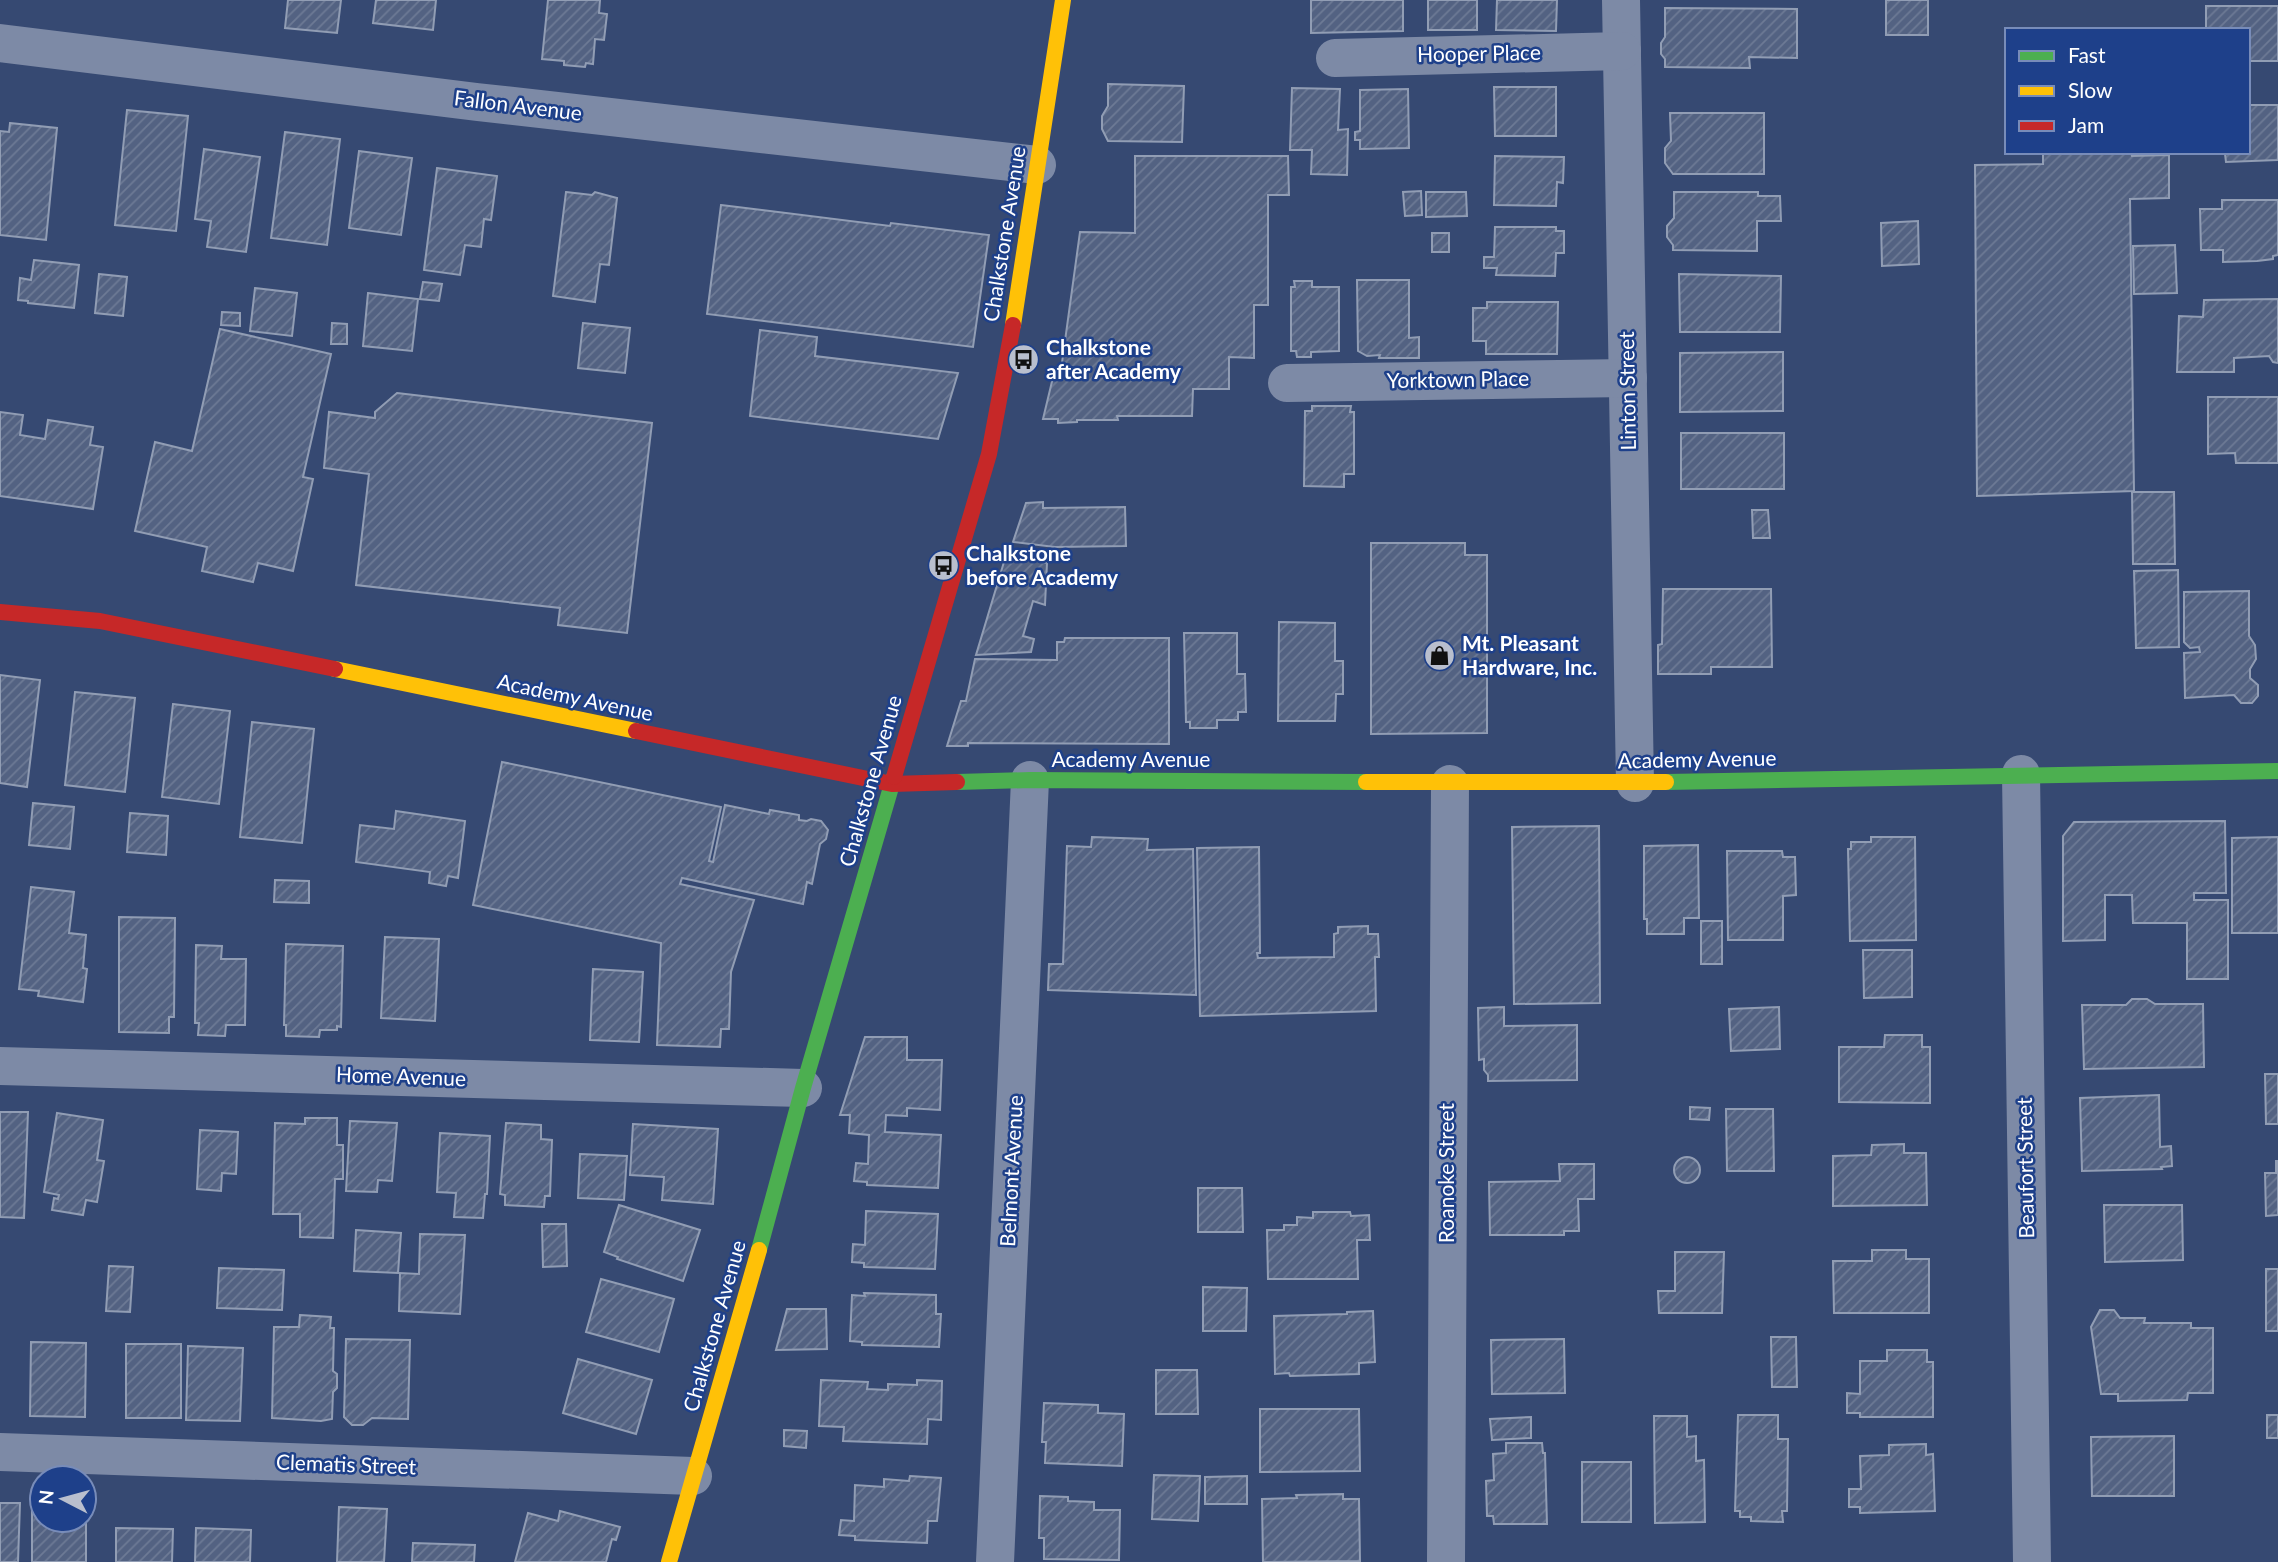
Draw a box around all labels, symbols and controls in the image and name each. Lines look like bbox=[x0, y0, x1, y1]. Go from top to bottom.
legend bbox=[2005, 28, 2250, 154]
street label: Hooper Place bbox=[1417, 39, 1541, 66]
text: Fast bbox=[2068, 42, 2106, 67]
text: Slow bbox=[2068, 77, 2113, 102]
street label: Fallon Avenue bbox=[453, 84, 584, 125]
text: Jam bbox=[2068, 112, 2104, 137]
street label: Chalkstone Avenue bbox=[977, 144, 1030, 323]
street label: Linton Street bbox=[1613, 331, 1640, 451]
place label: Chalkstone after Academy bbox=[1046, 334, 1182, 383]
bus stop icon: Chalkstone after Academy bbox=[1006, 343, 1040, 377]
street label: Yorktown Place bbox=[1386, 365, 1530, 392]
place label: Chalkstone before Academy bbox=[966, 540, 1119, 589]
bus stop icon: Chalkstone before Academy bbox=[926, 549, 960, 583]
place label: Mt. Pleasant Hardware, Inc. bbox=[1462, 630, 1597, 679]
shop icon: Mt. Pleasant Hardware, Inc. bbox=[1422, 639, 1456, 673]
street label: Academy Avenue bbox=[495, 668, 656, 725]
street label: Chalkstone Avenue bbox=[833, 692, 906, 869]
street label: Academy Avenue bbox=[1617, 745, 1777, 772]
street label: Academy Avenue bbox=[1052, 746, 1210, 771]
street label: Home Avenue bbox=[336, 1061, 467, 1090]
street label: Belmont Avenue bbox=[994, 1094, 1027, 1247]
street label: Beaufort Street bbox=[2011, 1097, 2038, 1239]
street label: Roanoke Street bbox=[1433, 1102, 1458, 1243]
street label: Chalkstone Avenue bbox=[677, 1237, 750, 1414]
street label: Clematis Street bbox=[275, 1449, 417, 1478]
north arrow bbox=[28, 1464, 98, 1534]
text: N bbox=[33, 1489, 58, 1506]

